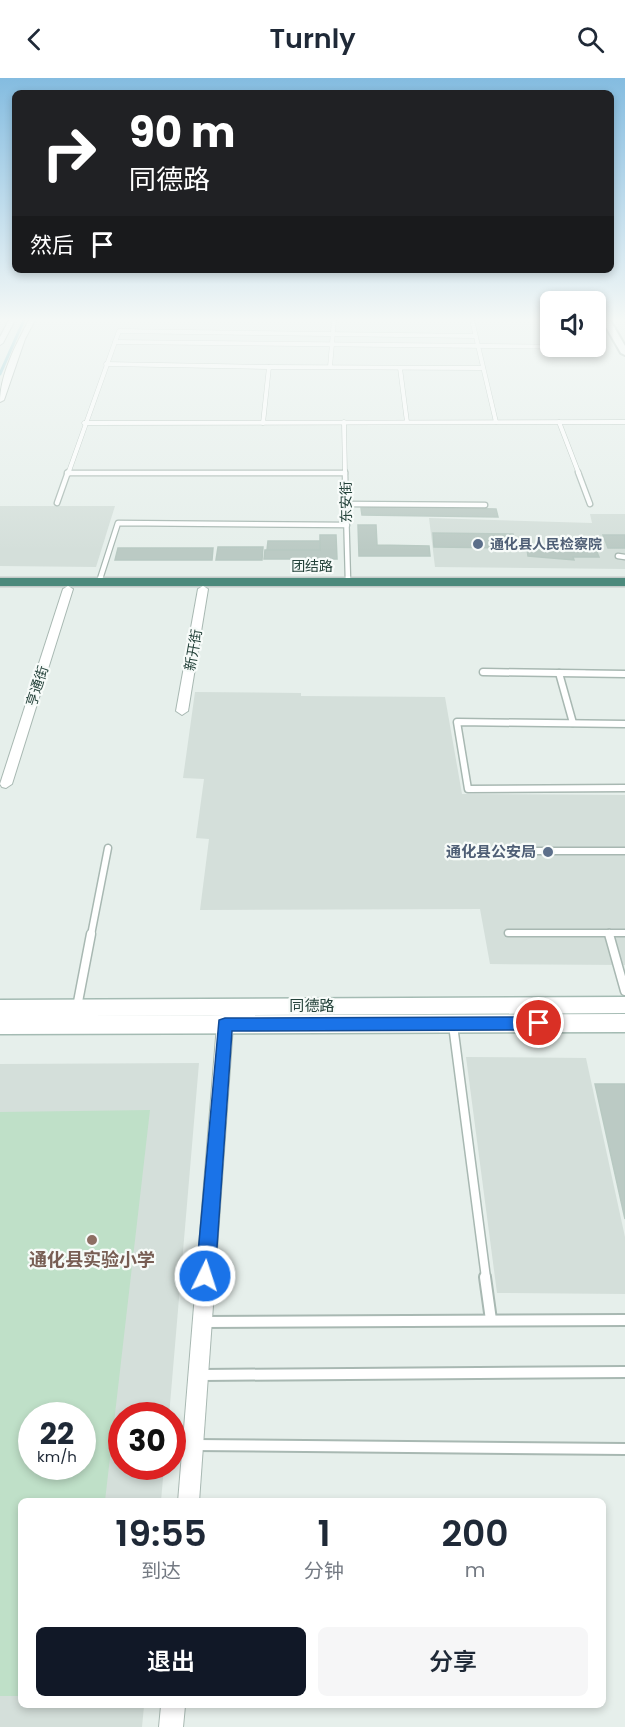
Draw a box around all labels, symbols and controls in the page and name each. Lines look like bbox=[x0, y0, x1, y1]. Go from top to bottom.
text: Turnly bbox=[269, 20, 356, 57]
icon: back bbox=[18, 23, 51, 56]
icon: search bbox=[574, 23, 607, 56]
text: 90 m bbox=[129, 103, 236, 162]
icon: right bbox=[30, 114, 108, 192]
text: 同德路 bbox=[129, 161, 210, 198]
icon: arrive bbox=[86, 228, 119, 261]
text: 然后 bbox=[30, 230, 74, 261]
map controls bbox=[540, 291, 606, 357]
button: sound bbox=[540, 291, 606, 357]
street label: 东安街 bbox=[336, 481, 356, 523]
place label: 通化县人民检察院 bbox=[490, 534, 602, 554]
marker: 通化县人民检察院 bbox=[471, 537, 485, 551]
street label: 团结路 bbox=[291, 556, 333, 576]
street label: 新开街 bbox=[180, 628, 206, 672]
street label: 亨通街 bbox=[21, 663, 53, 709]
place label: 通化县公安局 bbox=[446, 841, 536, 862]
marker: 通化县公安局 bbox=[541, 845, 555, 859]
street label: 同德路 bbox=[289, 995, 335, 1016]
pin bbox=[513, 997, 564, 1048]
icon: arrive bbox=[522, 1006, 555, 1039]
marker: 通化县实验小学 bbox=[85, 1233, 99, 1247]
position arrow bbox=[173, 1244, 237, 1308]
place label: 通化县实验小学 bbox=[29, 1247, 155, 1272]
speed limit sign: 30 bbox=[108, 1402, 186, 1480]
text: 22 bbox=[40, 1412, 74, 1455]
text: km/h bbox=[37, 1446, 77, 1467]
text: 19:55 bbox=[115, 1508, 207, 1559]
text: 1 bbox=[318, 1508, 331, 1559]
text: 200 bbox=[441, 1508, 509, 1559]
text: m bbox=[465, 1556, 485, 1584]
text: 到达 bbox=[141, 1557, 181, 1585]
text: 分钟 bbox=[304, 1557, 344, 1585]
button: 退出 bbox=[36, 1627, 306, 1696]
button: 分享 bbox=[318, 1627, 588, 1696]

